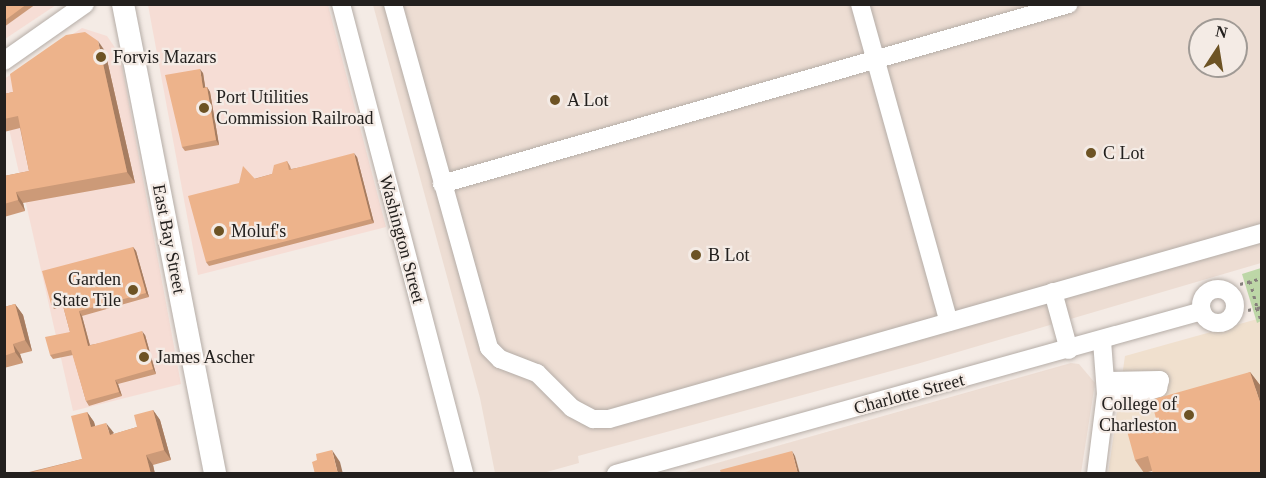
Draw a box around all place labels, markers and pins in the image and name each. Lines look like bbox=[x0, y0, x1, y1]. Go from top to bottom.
place label: Forvis Mazars bbox=[113, 46, 216, 68]
marker: Forvis Mazars bbox=[94, 50, 108, 64]
place label: Port Utilities Commission Railroad bbox=[216, 87, 374, 130]
place label: A Lot bbox=[567, 89, 609, 111]
marker: A Lot bbox=[548, 93, 562, 107]
marker: Port Utilities Commission Railroad bbox=[197, 101, 211, 115]
place label: C Lot bbox=[1103, 142, 1145, 164]
marker: C Lot bbox=[1084, 146, 1098, 160]
place label: Moluf's bbox=[231, 220, 286, 242]
marker: Moluf's bbox=[212, 224, 226, 238]
place label: B Lot bbox=[708, 244, 750, 266]
marker: B Lot bbox=[689, 248, 703, 262]
place label: Garden State Tile bbox=[52, 269, 121, 312]
marker: Garden State Tile bbox=[126, 283, 140, 297]
place label: James Ascher bbox=[156, 346, 255, 368]
marker: James Ascher bbox=[137, 350, 151, 364]
place label: College of Charleston bbox=[1099, 394, 1177, 436]
marker: College of Charleston bbox=[1182, 408, 1196, 422]

